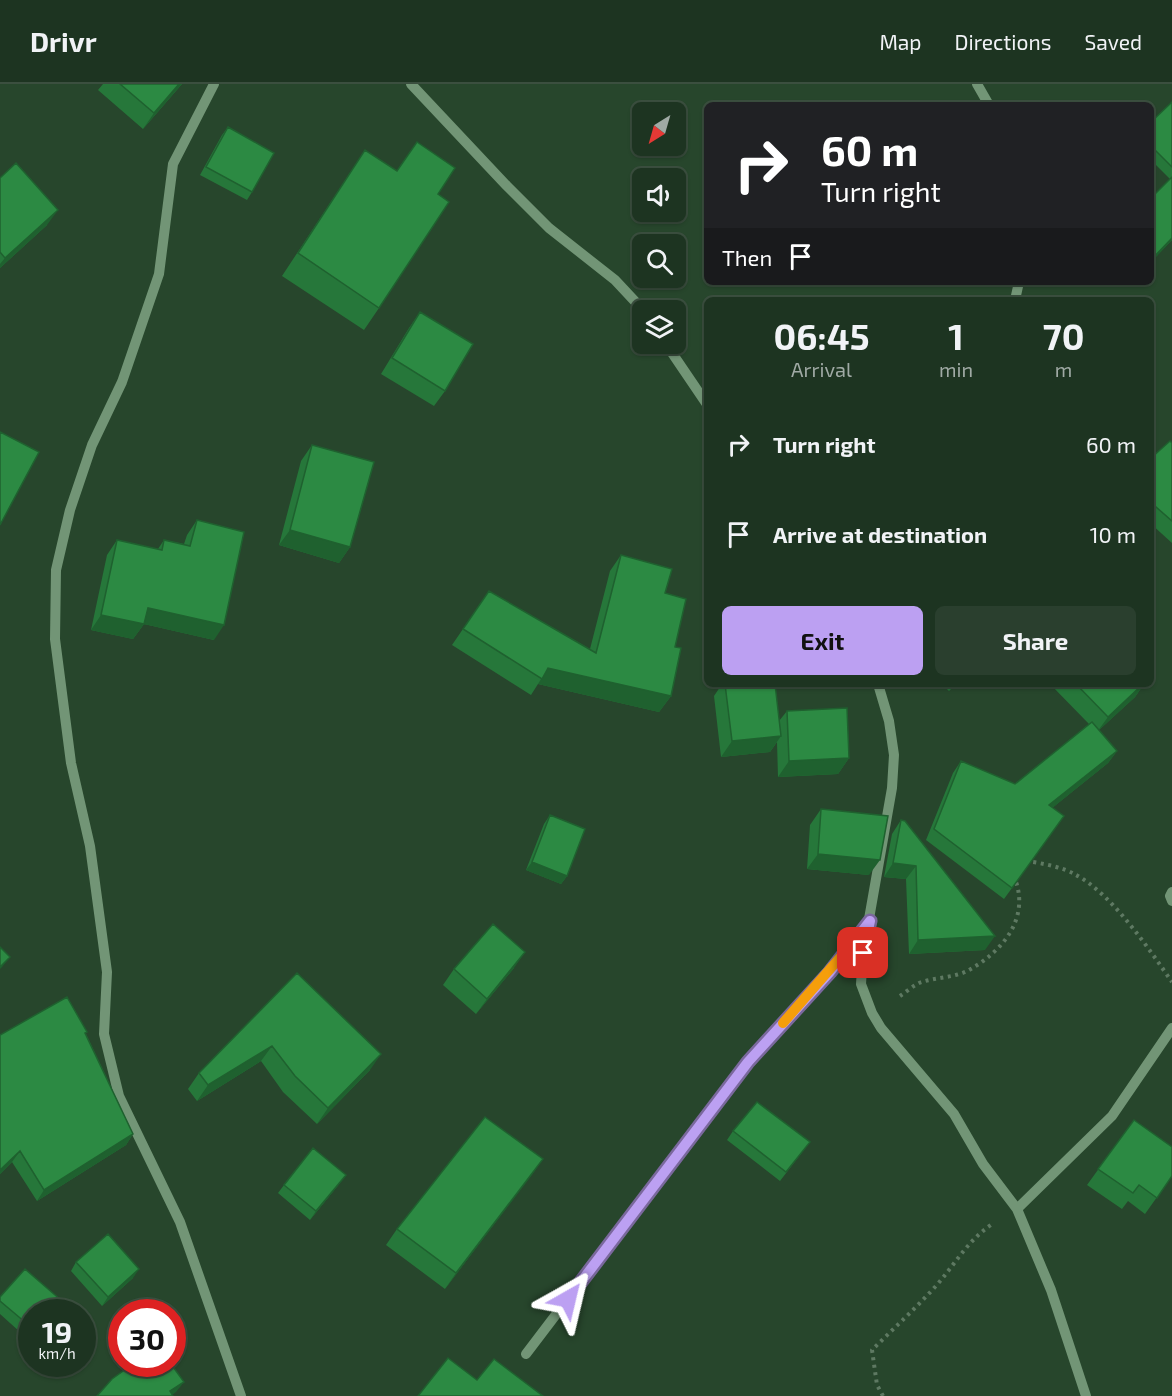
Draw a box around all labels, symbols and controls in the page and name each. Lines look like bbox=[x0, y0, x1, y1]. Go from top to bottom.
text: Drivr bbox=[30, 24, 97, 58]
text: Map bbox=[879, 29, 922, 54]
text: Directions bbox=[955, 29, 1051, 54]
text: Saved bbox=[1084, 29, 1142, 54]
north arrow bbox=[632, 102, 686, 156]
map controls bbox=[632, 102, 686, 354]
text: 60 m bbox=[821, 124, 918, 174]
icon: right bbox=[722, 126, 800, 204]
button: sound bbox=[632, 168, 686, 222]
text: Turn right bbox=[821, 175, 941, 207]
button: search bbox=[632, 234, 686, 288]
icon: arrive bbox=[784, 240, 817, 273]
text: Then bbox=[722, 244, 772, 270]
button: layers bbox=[632, 300, 686, 354]
text: 06:45 bbox=[774, 314, 870, 357]
text: 1 bbox=[948, 314, 964, 357]
text: 70 bbox=[1043, 314, 1084, 357]
text: Arrival bbox=[791, 357, 852, 381]
text: min bbox=[939, 357, 973, 381]
text: m bbox=[1055, 357, 1072, 381]
icon: right bbox=[722, 428, 755, 461]
text: Turn right bbox=[773, 431, 875, 457]
text: 60 m bbox=[1086, 431, 1136, 457]
icon: arrive bbox=[722, 518, 755, 551]
text: Arrive at destination bbox=[773, 521, 987, 547]
text: 10 m bbox=[1090, 521, 1136, 547]
button: Exit bbox=[722, 606, 923, 675]
button: Share bbox=[935, 606, 1136, 675]
pin bbox=[837, 927, 888, 978]
icon: arrive bbox=[846, 936, 879, 969]
position arrow bbox=[536, 1267, 600, 1331]
speed limit sign: 30 bbox=[108, 1299, 186, 1377]
text: 19 bbox=[42, 1313, 72, 1349]
text: km/h bbox=[38, 1344, 76, 1362]

